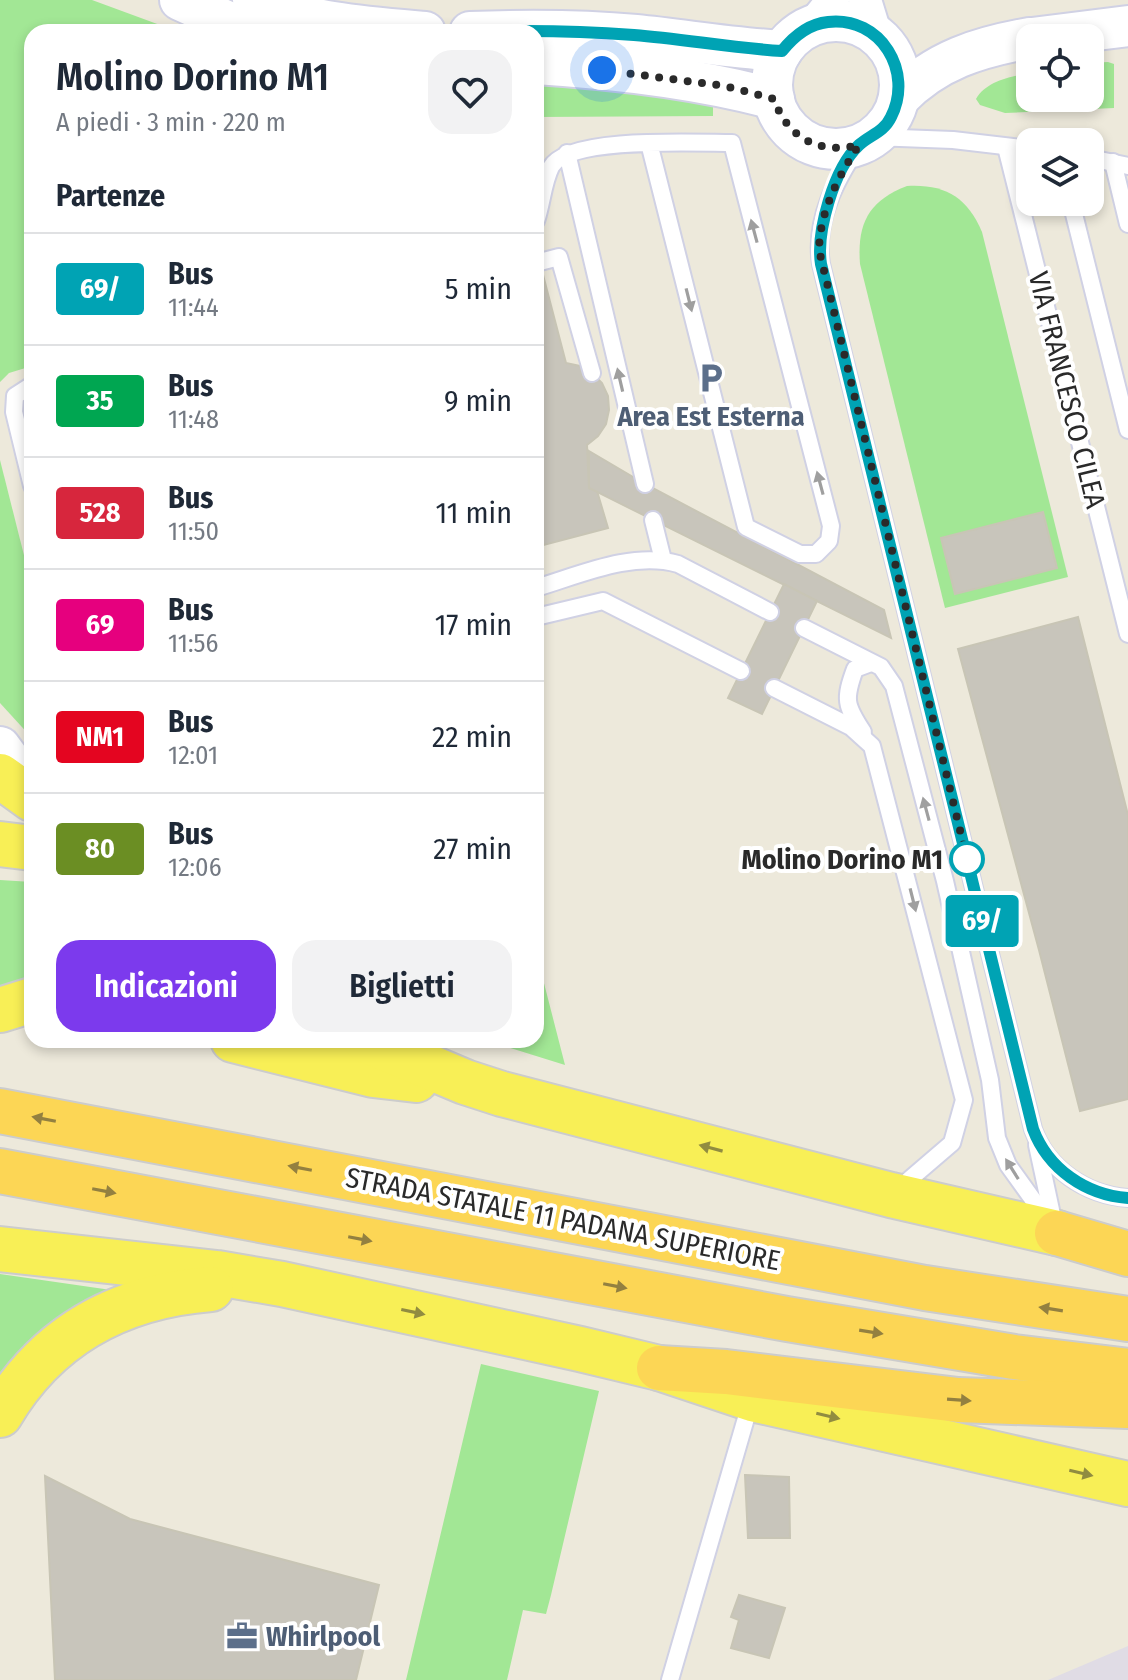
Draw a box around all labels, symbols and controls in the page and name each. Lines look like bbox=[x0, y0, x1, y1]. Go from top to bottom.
map controls bbox=[1016, 24, 1104, 216]
button: locate bbox=[1016, 24, 1104, 112]
button: heart bbox=[428, 50, 512, 134]
your location bbox=[582, 50, 622, 90]
text: Molino Dorino M1 bbox=[56, 54, 329, 100]
text: A piedi · 3 min · 220 m bbox=[56, 107, 286, 138]
button: layers bbox=[1016, 128, 1104, 216]
text: Partenze bbox=[56, 178, 165, 214]
one-way arrow bbox=[748, 219, 760, 244]
text: Bus bbox=[168, 256, 213, 292]
street label: VIA FRANCESCO CILEA bbox=[1022, 268, 1112, 512]
text: 5 min bbox=[445, 271, 512, 307]
text: 69/ bbox=[80, 272, 120, 305]
one-way arrow bbox=[683, 288, 695, 313]
text: 11:44 bbox=[168, 292, 218, 323]
parking icon: Area Est Esterna bbox=[694, 361, 728, 395]
text: Bus bbox=[168, 368, 213, 404]
one-way arrow bbox=[614, 368, 626, 393]
text: 9 min bbox=[444, 383, 512, 419]
text: 35 bbox=[87, 384, 114, 417]
place label: Area Est Esterna bbox=[616, 400, 805, 433]
text: 11:48 bbox=[168, 404, 219, 435]
one-way arrow bbox=[813, 470, 825, 495]
text: Bus bbox=[168, 480, 213, 516]
text: 11 min bbox=[436, 495, 512, 531]
text: 528 bbox=[79, 496, 121, 529]
text: 11:50 bbox=[168, 516, 219, 547]
text: Bus bbox=[168, 592, 213, 628]
text: 17 min bbox=[435, 607, 512, 643]
text: 69 bbox=[86, 608, 114, 641]
text: 11:56 bbox=[168, 628, 218, 659]
text: Bus bbox=[168, 704, 213, 740]
text: 22 min bbox=[432, 719, 512, 755]
text: NM1 bbox=[76, 720, 124, 753]
text: 12:01 bbox=[168, 740, 218, 771]
one-way arrow bbox=[919, 796, 931, 821]
text: Bus bbox=[168, 816, 213, 852]
text: 27 min bbox=[433, 831, 512, 867]
text: 80 bbox=[85, 832, 115, 865]
marker: Molino Dorino M1 bbox=[950, 842, 984, 876]
place label: Molino Dorino M1 bbox=[741, 843, 943, 876]
text: 12:06 bbox=[168, 852, 222, 883]
one-way arrow bbox=[907, 888, 919, 913]
line badge: 69/ bbox=[936, 895, 1028, 947]
text: 69/ bbox=[962, 904, 1002, 937]
button: Indicazioni bbox=[56, 940, 276, 1032]
button: Biglietti bbox=[292, 940, 512, 1032]
one-way arrow bbox=[32, 1113, 57, 1125]
one-way arrow bbox=[698, 1142, 723, 1154]
one-way arrow bbox=[1006, 1158, 1020, 1180]
street label: STRADA STATALE 11 PADANA SUPERIORE bbox=[343, 1161, 783, 1277]
one-way arrow bbox=[287, 1162, 312, 1174]
one-way arrow bbox=[92, 1185, 117, 1197]
one-way arrow bbox=[348, 1233, 373, 1245]
one-way arrow bbox=[603, 1281, 628, 1293]
one-way arrow bbox=[1038, 1302, 1063, 1314]
one-way arrow bbox=[400, 1306, 425, 1319]
one-way arrow bbox=[859, 1326, 884, 1338]
one-way arrow bbox=[947, 1394, 972, 1407]
one-way arrow bbox=[815, 1410, 840, 1423]
one-way arrow bbox=[1069, 1467, 1094, 1480]
office icon: Whirlpool bbox=[225, 1619, 259, 1653]
place label: Whirlpool bbox=[266, 1620, 381, 1653]

